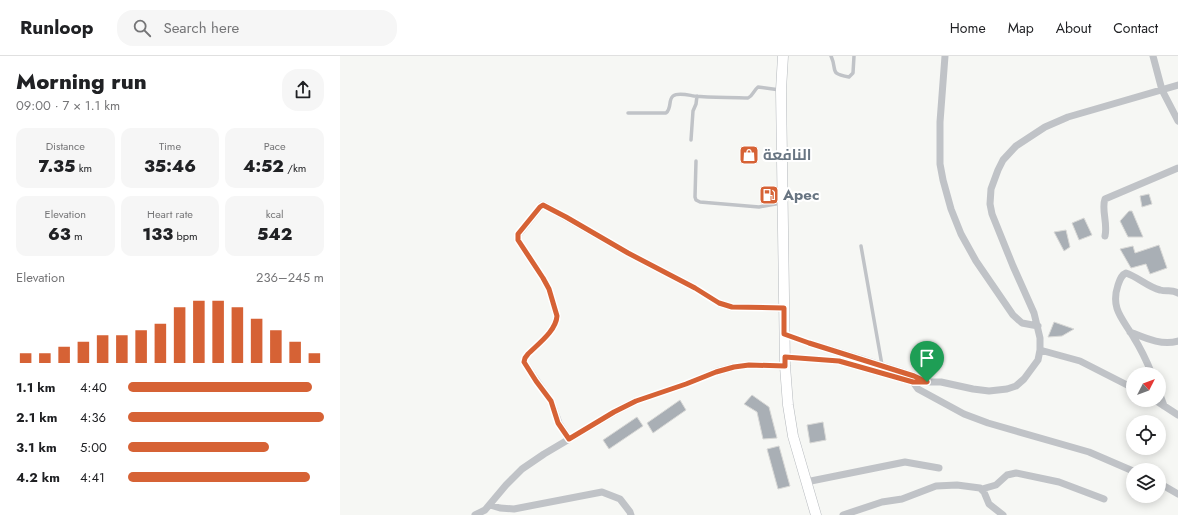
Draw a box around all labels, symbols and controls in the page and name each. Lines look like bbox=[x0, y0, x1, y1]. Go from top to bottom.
search box bbox=[117, 10, 397, 46]
text: Runloop bbox=[20, 14, 93, 41]
icon: search bbox=[131, 17, 153, 39]
text: Search here bbox=[163, 17, 239, 39]
text: Home bbox=[950, 18, 986, 38]
text: Map bbox=[1008, 18, 1034, 38]
text: About bbox=[1056, 18, 1091, 38]
text: Contact bbox=[1113, 18, 1158, 38]
text: Morning run bbox=[16, 65, 147, 97]
button: share bbox=[282, 69, 324, 111]
text: 09:00 · 7 × 1.1 km bbox=[16, 96, 120, 115]
text: Distance bbox=[46, 138, 85, 154]
text: Time bbox=[159, 138, 181, 154]
text: Pace bbox=[264, 138, 286, 154]
shop icon: النافعة bbox=[738, 144, 760, 166]
place label: النافعة bbox=[763, 144, 811, 166]
text: 7.35 bbox=[39, 154, 75, 178]
text: 35:46 bbox=[144, 154, 196, 178]
text: 4:52 bbox=[243, 154, 284, 178]
text: km bbox=[75, 160, 92, 176]
text: /km bbox=[284, 160, 306, 176]
fuel station icon: Apec bbox=[758, 184, 780, 206]
place label: Apec bbox=[782, 184, 819, 206]
text: Elevation bbox=[45, 206, 86, 222]
text: Heart rate bbox=[147, 206, 193, 222]
text: kcal bbox=[266, 206, 284, 222]
text: 63 bbox=[48, 222, 71, 246]
text: 133 bbox=[142, 222, 173, 246]
text: 542 bbox=[257, 222, 292, 246]
text: m bbox=[71, 228, 83, 244]
text: bpm bbox=[173, 228, 198, 244]
text: Elevation bbox=[16, 268, 65, 287]
text: 236–245 m bbox=[256, 268, 324, 287]
pin bbox=[910, 341, 944, 382]
icon: arrive bbox=[916, 347, 938, 369]
north arrow bbox=[1126, 367, 1166, 407]
map controls bbox=[1126, 367, 1166, 503]
text: 1.1 km bbox=[16, 378, 55, 397]
text: 4:40 bbox=[80, 378, 107, 397]
text: 2.1 km bbox=[16, 408, 57, 427]
text: 4:36 bbox=[80, 408, 106, 427]
button: locate bbox=[1126, 415, 1166, 455]
text: 3.1 km bbox=[16, 438, 57, 457]
text: 5:00 bbox=[80, 438, 107, 457]
button: layers bbox=[1126, 463, 1166, 503]
text: 4.2 km bbox=[16, 468, 60, 487]
text: 4:41 bbox=[80, 468, 105, 487]

